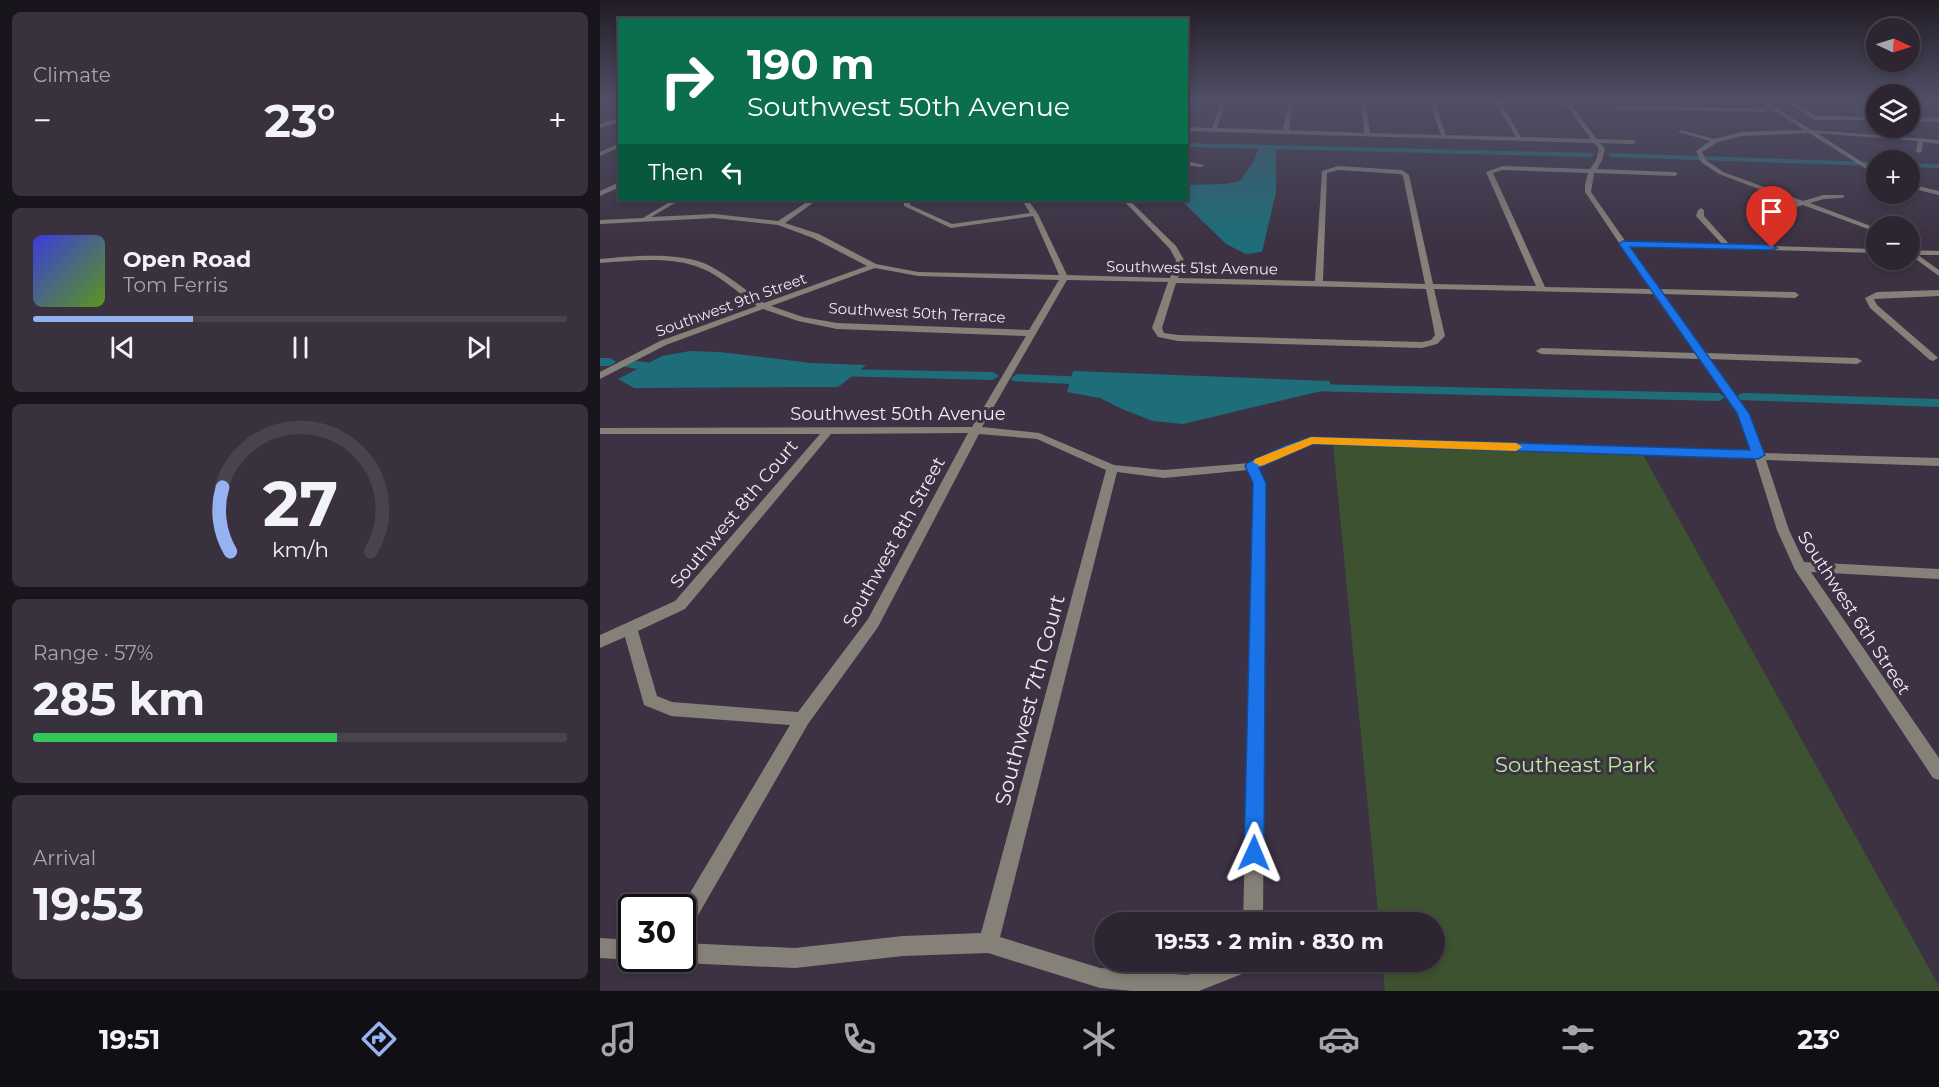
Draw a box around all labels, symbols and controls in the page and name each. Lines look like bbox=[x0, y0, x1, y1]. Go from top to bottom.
north arrow bbox=[1866, 18, 1920, 72]
map controls bbox=[1866, 18, 1920, 270]
text: 190 m bbox=[747, 38, 875, 90]
icon: right bbox=[648, 42, 726, 120]
text: Climate bbox=[33, 63, 111, 87]
button: layers bbox=[1866, 84, 1920, 138]
text: Southwest 50th Avenue bbox=[747, 90, 1070, 123]
text: 23° bbox=[264, 93, 336, 148]
text: − bbox=[33, 100, 52, 140]
text: + bbox=[548, 100, 567, 140]
button: + bbox=[1866, 150, 1920, 204]
icon: left bbox=[716, 156, 749, 189]
text: Then bbox=[648, 159, 704, 186]
pin bbox=[1746, 186, 1797, 248]
icon: arrive bbox=[1755, 195, 1788, 228]
button: − bbox=[1866, 216, 1920, 270]
text: Open Road bbox=[123, 246, 251, 273]
street label: Southwest 51st Avenue bbox=[1106, 257, 1278, 278]
street label: Southwest 9th Street bbox=[653, 268, 809, 341]
text: Tom Ferris bbox=[123, 273, 228, 297]
street label: Southwest 50th Terrace bbox=[828, 298, 1006, 327]
icon: previous bbox=[106, 331, 139, 364]
icon: pause bbox=[284, 331, 317, 364]
icon: next bbox=[462, 331, 495, 364]
street label: Southwest 50th Avenue bbox=[790, 403, 1006, 425]
street label: Southwest 8th Court bbox=[665, 435, 803, 593]
street label: Southwest 8th Street bbox=[838, 453, 950, 631]
text: 27 bbox=[262, 467, 338, 543]
street label: Southwest 6th Street bbox=[1793, 527, 1915, 699]
text: km/h bbox=[271, 537, 329, 563]
street label: Southwest 7th Court bbox=[989, 592, 1070, 808]
text: Range · 57% bbox=[33, 641, 153, 665]
text: 285 km bbox=[33, 671, 205, 726]
park label: Southeast Park bbox=[1495, 752, 1655, 777]
position arrow bbox=[1222, 821, 1286, 885]
text: Arrival bbox=[33, 846, 96, 870]
text: 19:53 bbox=[33, 876, 144, 931]
speed limit sign: 30 bbox=[618, 894, 696, 972]
text: 19:53 · 2 min · 830 m bbox=[1155, 928, 1384, 955]
icon: directions bbox=[358, 1018, 400, 1060]
icon: music bbox=[598, 1018, 640, 1060]
icon: phone bbox=[838, 1018, 880, 1060]
icon: climate bbox=[1078, 1018, 1120, 1060]
icon: car bbox=[1318, 1018, 1360, 1060]
icon: filters bbox=[1557, 1018, 1599, 1060]
text: 19:51 bbox=[99, 1023, 160, 1056]
text: 23° bbox=[1797, 1023, 1840, 1056]

